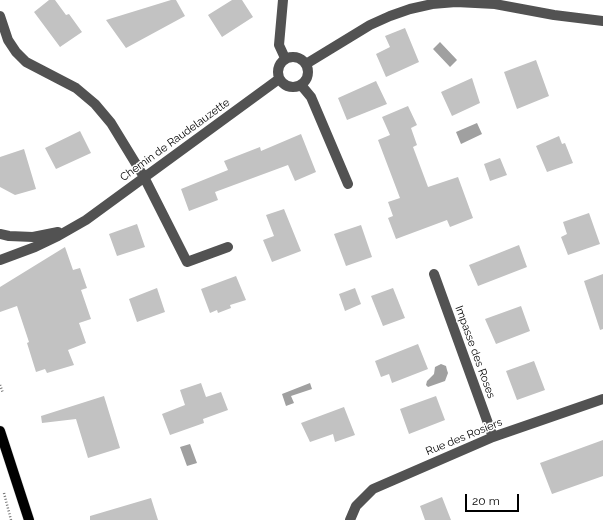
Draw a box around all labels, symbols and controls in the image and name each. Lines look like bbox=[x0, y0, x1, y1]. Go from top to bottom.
street label: Chemin de Raudelauzette bbox=[118, 96, 232, 184]
street label: Impasse des Roses bbox=[452, 304, 498, 400]
street label: Rue des Rosiers bbox=[424, 416, 504, 458]
scale bar bbox=[467, 486, 521, 512]
text: 20 m bbox=[472, 494, 500, 508]

